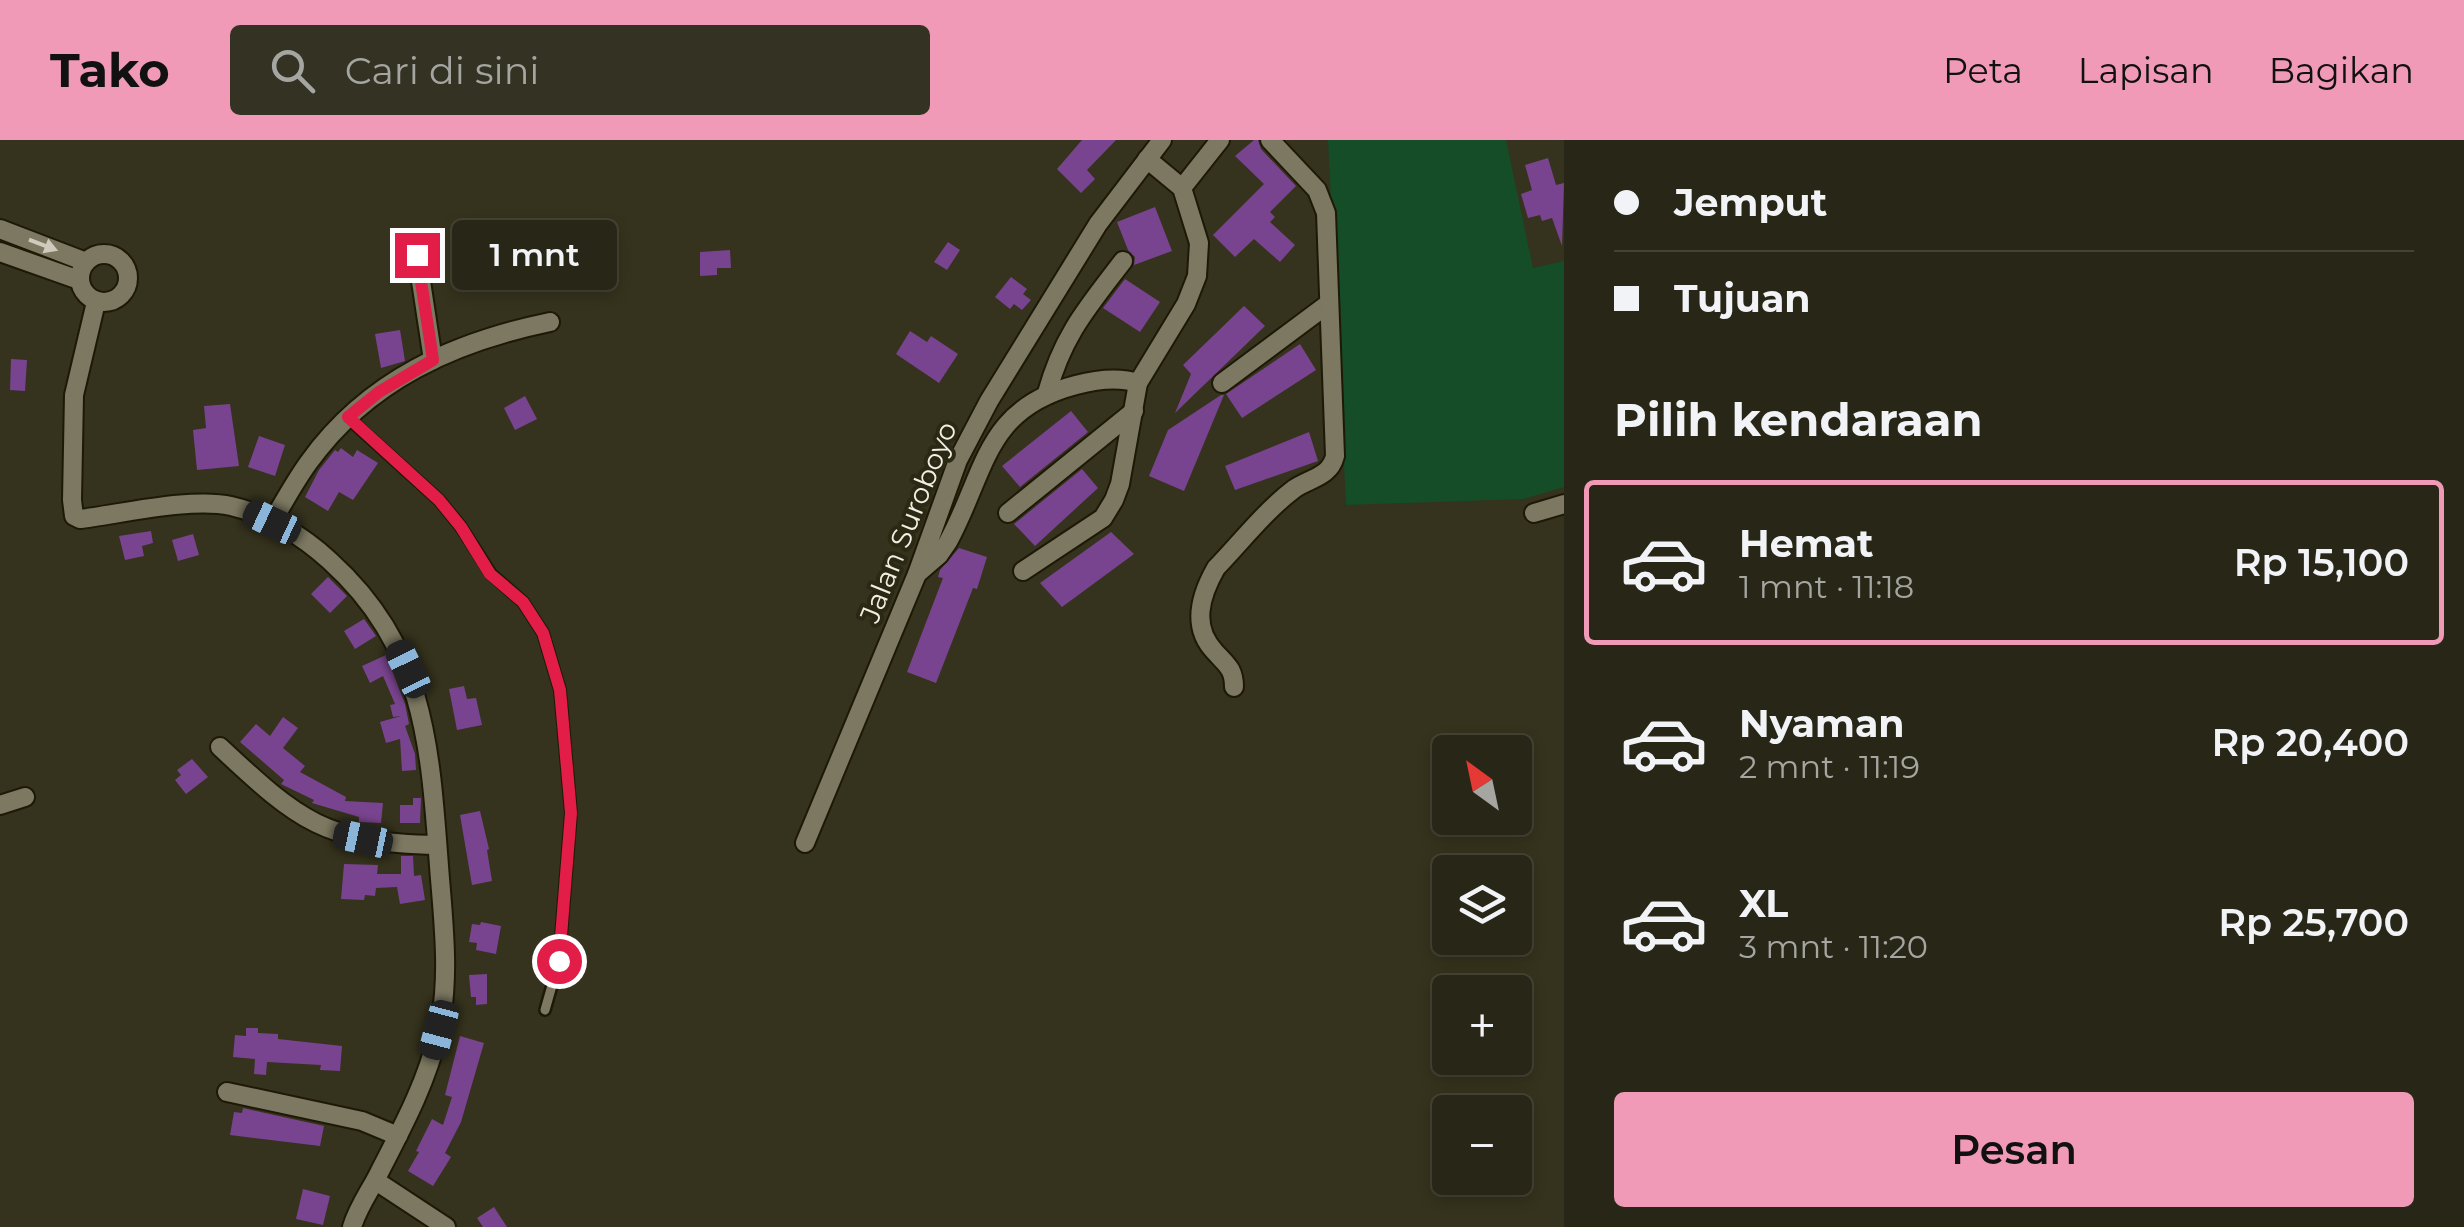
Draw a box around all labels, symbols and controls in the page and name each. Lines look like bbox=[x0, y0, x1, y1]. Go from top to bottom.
search box bbox=[230, 25, 930, 115]
text: Tako bbox=[50, 41, 170, 99]
icon: search bbox=[265, 43, 320, 98]
text: Cari di sini bbox=[345, 47, 540, 94]
text: Peta bbox=[1943, 49, 2023, 92]
text: Lapisan bbox=[2078, 49, 2214, 92]
text: Bagikan bbox=[2269, 49, 2414, 92]
text: Jemput bbox=[1674, 179, 1827, 226]
callout: 1 mnt bbox=[452, 220, 617, 290]
route end bbox=[395, 233, 440, 278]
text: 1 mnt bbox=[489, 235, 580, 274]
one-way arrow bbox=[28, 238, 58, 253]
text: Tujuan bbox=[1674, 275, 1811, 322]
text: Pilih kendaraan bbox=[1614, 392, 1983, 447]
street label: Jalan Suroboyo bbox=[852, 417, 964, 628]
car bbox=[238, 496, 306, 548]
icon: car bbox=[1619, 518, 1709, 608]
text: Hemat bbox=[1739, 520, 1874, 567]
text: Rp 15,100 bbox=[2234, 539, 2409, 586]
text: 1 mnt · 11:18 bbox=[1739, 567, 1914, 606]
car bbox=[381, 635, 435, 703]
icon: car bbox=[1619, 698, 1709, 788]
text: Nyaman bbox=[1739, 700, 1905, 747]
text: Rp 20,400 bbox=[2211, 719, 2409, 766]
north arrow bbox=[1432, 735, 1532, 835]
map controls bbox=[1432, 735, 1532, 1195]
text: 2 mnt · 11:19 bbox=[1739, 747, 1920, 786]
car bbox=[331, 818, 395, 860]
button: layers bbox=[1432, 855, 1532, 955]
icon: car bbox=[1619, 878, 1709, 968]
text: XL bbox=[1739, 880, 1788, 927]
text: Rp 25,700 bbox=[2218, 899, 2409, 946]
text: 3 mnt · 11:20 bbox=[1739, 927, 1928, 966]
route start bbox=[537, 939, 582, 984]
button: + bbox=[1432, 975, 1532, 1075]
car bbox=[417, 997, 461, 1063]
button: Pesan bbox=[1614, 1092, 2414, 1207]
button: − bbox=[1432, 1095, 1532, 1195]

